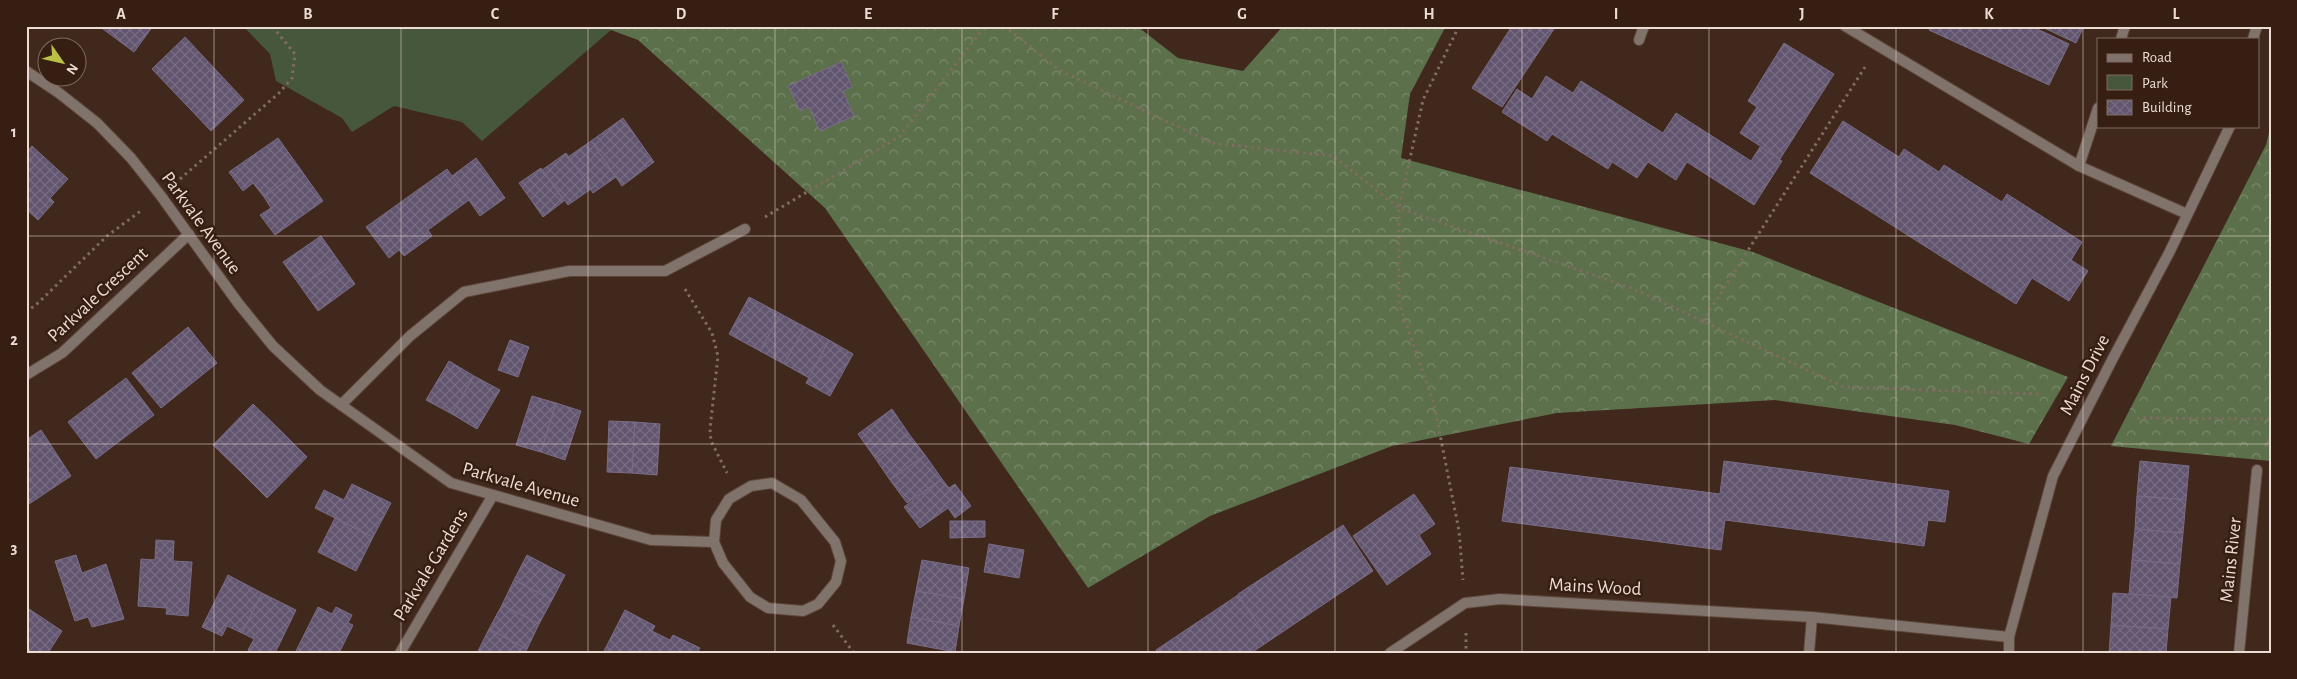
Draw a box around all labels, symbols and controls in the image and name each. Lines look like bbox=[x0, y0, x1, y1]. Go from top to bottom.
text: A bbox=[116, 6, 126, 22]
text: B bbox=[303, 6, 313, 22]
text: C bbox=[491, 6, 500, 22]
text: D bbox=[676, 6, 687, 22]
text: E bbox=[864, 6, 872, 22]
text: F bbox=[1051, 6, 1059, 22]
text: G bbox=[1237, 6, 1247, 22]
text: H bbox=[1423, 6, 1435, 22]
text: I bbox=[1614, 6, 1618, 22]
text: J bbox=[1799, 6, 1805, 22]
text: K bbox=[1984, 6, 1994, 22]
text: L bbox=[2173, 6, 2180, 22]
north arrow bbox=[38, 38, 88, 88]
legend bbox=[2097, 38, 2260, 128]
text: Road bbox=[2142, 50, 2172, 65]
text: N bbox=[63, 61, 80, 77]
text: Park bbox=[2142, 76, 2168, 91]
text: Building bbox=[2142, 100, 2192, 115]
text: 1 bbox=[11, 124, 17, 140]
street label: Parkvale Avenue bbox=[158, 168, 244, 278]
street label: Parkvale Crescent bbox=[44, 244, 152, 346]
text: 2 bbox=[10, 332, 18, 348]
street label: Mains Drive bbox=[2057, 332, 2113, 418]
street label: Parkvale Avenue bbox=[460, 459, 582, 511]
street label: Parkvale Gardens bbox=[390, 506, 472, 624]
street label: Mains River bbox=[2217, 516, 2245, 604]
text: 3 bbox=[11, 540, 18, 556]
street label: Mains Wood bbox=[1548, 575, 1642, 599]

